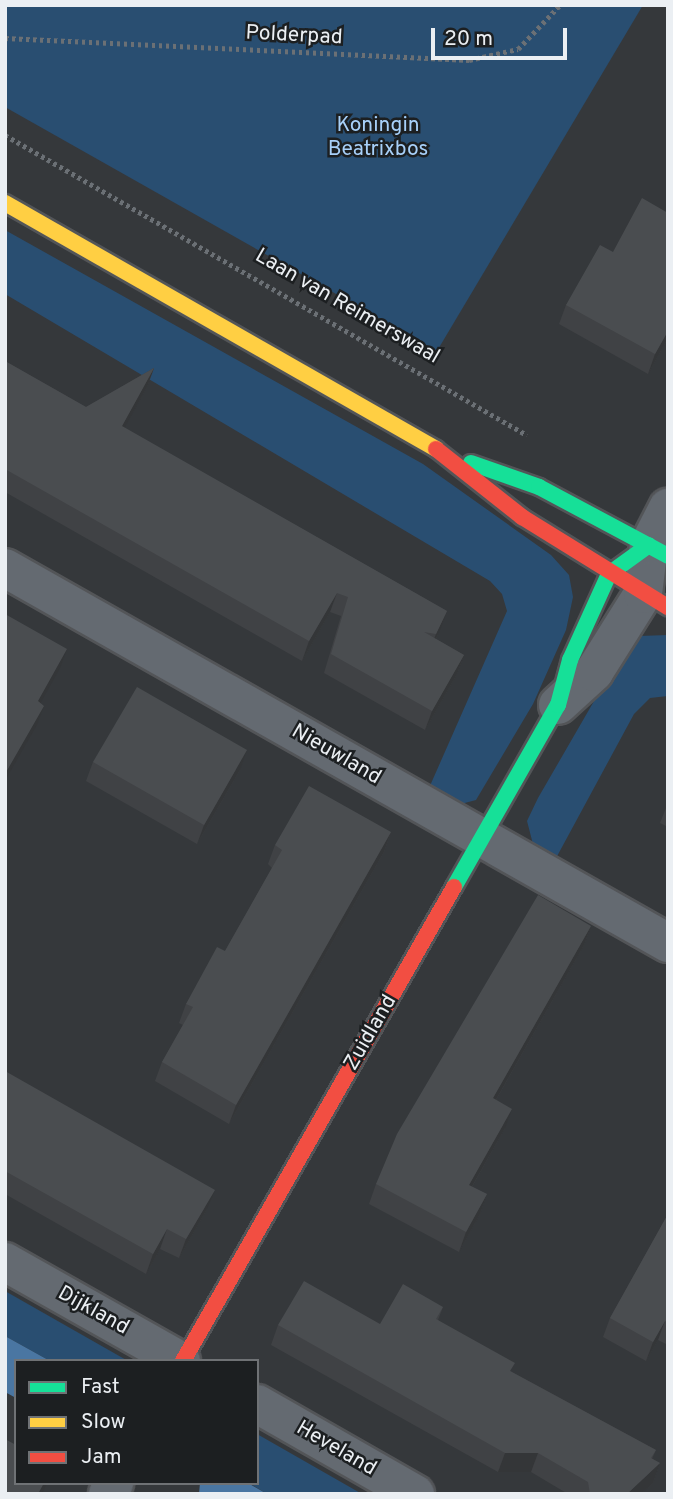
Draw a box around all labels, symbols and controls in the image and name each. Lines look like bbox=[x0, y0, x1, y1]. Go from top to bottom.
scale bar bbox=[435, 14, 572, 58]
street label: Polderpad bbox=[245, 21, 343, 51]
text: 20 m bbox=[444, 26, 493, 53]
park label: Koningin Beatrixbos bbox=[328, 113, 428, 163]
street label: Laan van Reimerswaal bbox=[250, 244, 444, 370]
street label: Nieuwland bbox=[287, 719, 385, 791]
street label: Zuidland bbox=[339, 991, 403, 1075]
street label: Dijkland bbox=[53, 1281, 133, 1341]
legend bbox=[14, 1359, 259, 1485]
text: Fast bbox=[81, 1374, 120, 1401]
text: Slow bbox=[81, 1409, 126, 1436]
street label: Heveland bbox=[291, 1416, 381, 1482]
text: Jam bbox=[81, 1444, 122, 1471]

